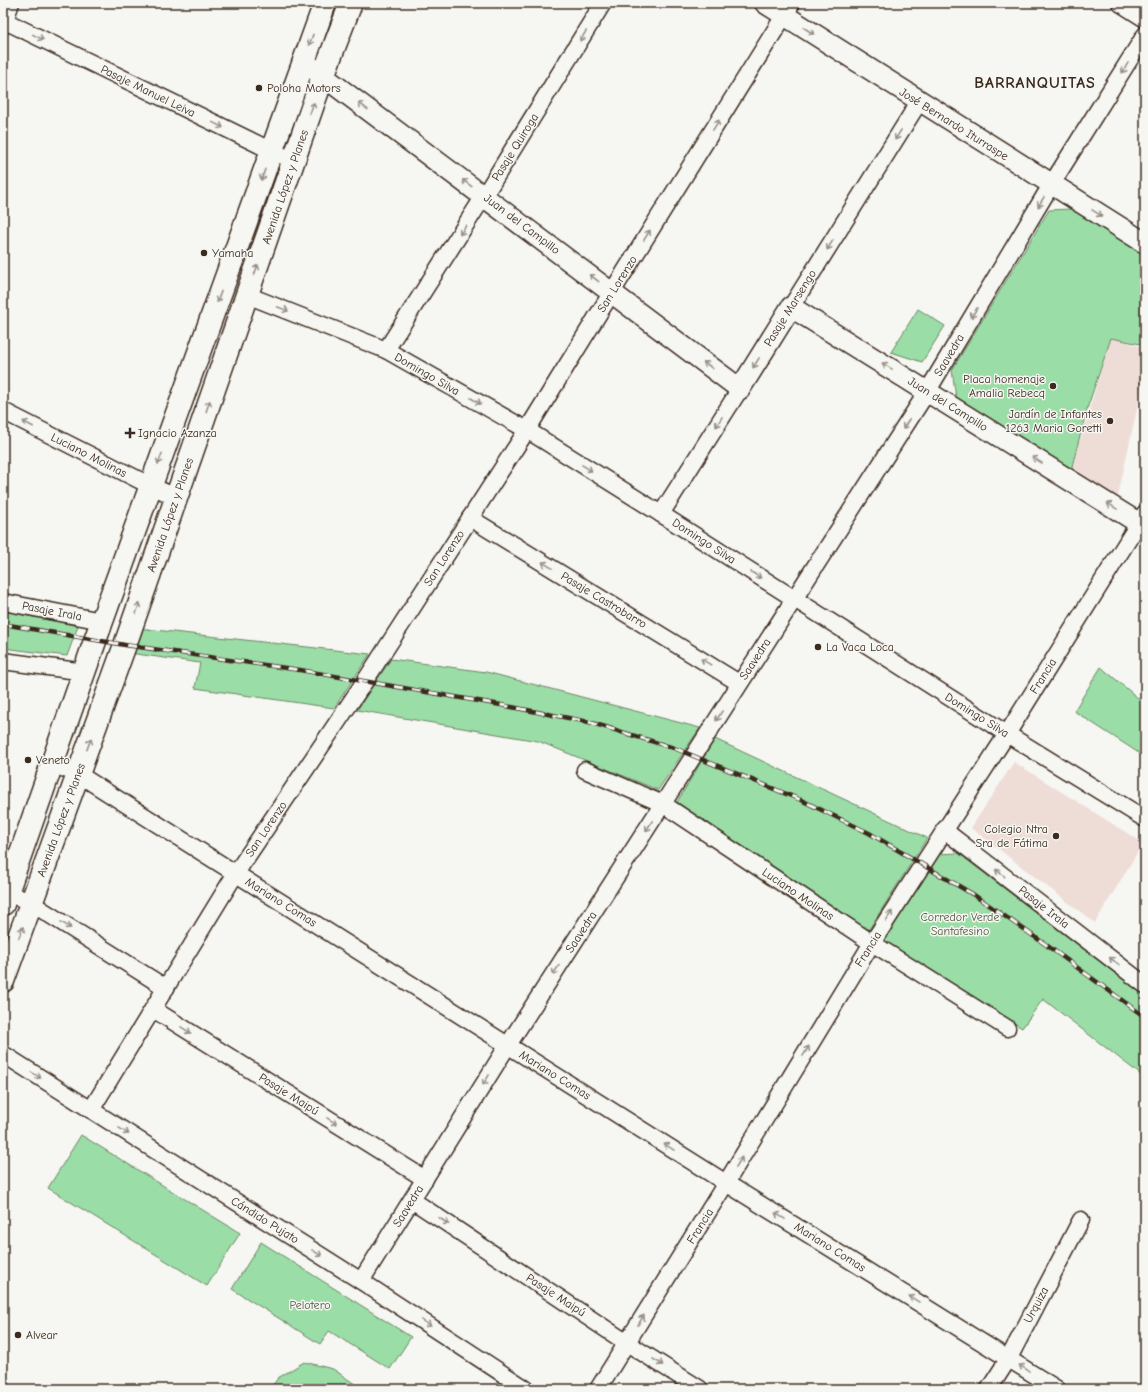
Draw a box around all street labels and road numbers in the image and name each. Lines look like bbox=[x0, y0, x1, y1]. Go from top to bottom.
street label: Pasaje Manuel Leiva bbox=[98, 62, 198, 120]
street label: José Bernardo Iturraspe bbox=[897, 85, 1011, 163]
street label: Pasaje Quiroga bbox=[489, 111, 541, 183]
street label: Avenida López y Planes bbox=[259, 128, 311, 246]
street label: Juan del Campillo bbox=[481, 191, 563, 257]
street label: San Lorenzo bbox=[594, 253, 640, 315]
street label: Pasaje Marsengo bbox=[761, 267, 819, 349]
street label: Saavedra bbox=[931, 331, 967, 379]
street label: Domingo Silva bbox=[392, 350, 462, 398]
street label: Juan del Campillo bbox=[905, 374, 991, 434]
street label: Luciano Molinas bbox=[49, 430, 129, 480]
street label: Avenida López y Planes bbox=[144, 456, 196, 574]
street label: Domingo Silva bbox=[670, 515, 738, 567]
street label: San Lorenzo bbox=[421, 527, 467, 589]
street label: Pasaje Castrobarro bbox=[559, 569, 649, 631]
street label: Pasaje Irala bbox=[21, 598, 83, 624]
street label: Saavedra bbox=[736, 636, 774, 682]
street label: Francia bbox=[1027, 656, 1059, 696]
street label: Domingo Silva bbox=[942, 690, 1012, 740]
street label: Avenida López y Planes bbox=[34, 761, 88, 879]
street label: San Lorenzo bbox=[242, 799, 290, 859]
street label: Luciano Molinas bbox=[760, 865, 836, 923]
street label: Mariano Comas bbox=[243, 874, 319, 930]
street label: Pasaje Irala bbox=[1016, 883, 1072, 931]
street label: Saavedra bbox=[562, 909, 600, 955]
street label: Francia bbox=[852, 929, 884, 969]
street label: Mariano Comas bbox=[517, 1047, 593, 1103]
street label: Pasaje Maipú bbox=[257, 1070, 321, 1118]
street label: Saavedra bbox=[390, 1182, 426, 1230]
street label: Cándido Pujato bbox=[229, 1194, 301, 1246]
street label: Francia bbox=[684, 1206, 716, 1246]
street label: Mariano Comas bbox=[792, 1219, 868, 1275]
street label: Pasaje Maipú bbox=[524, 1271, 588, 1319]
street label: Urquiza bbox=[1021, 1284, 1051, 1326]

